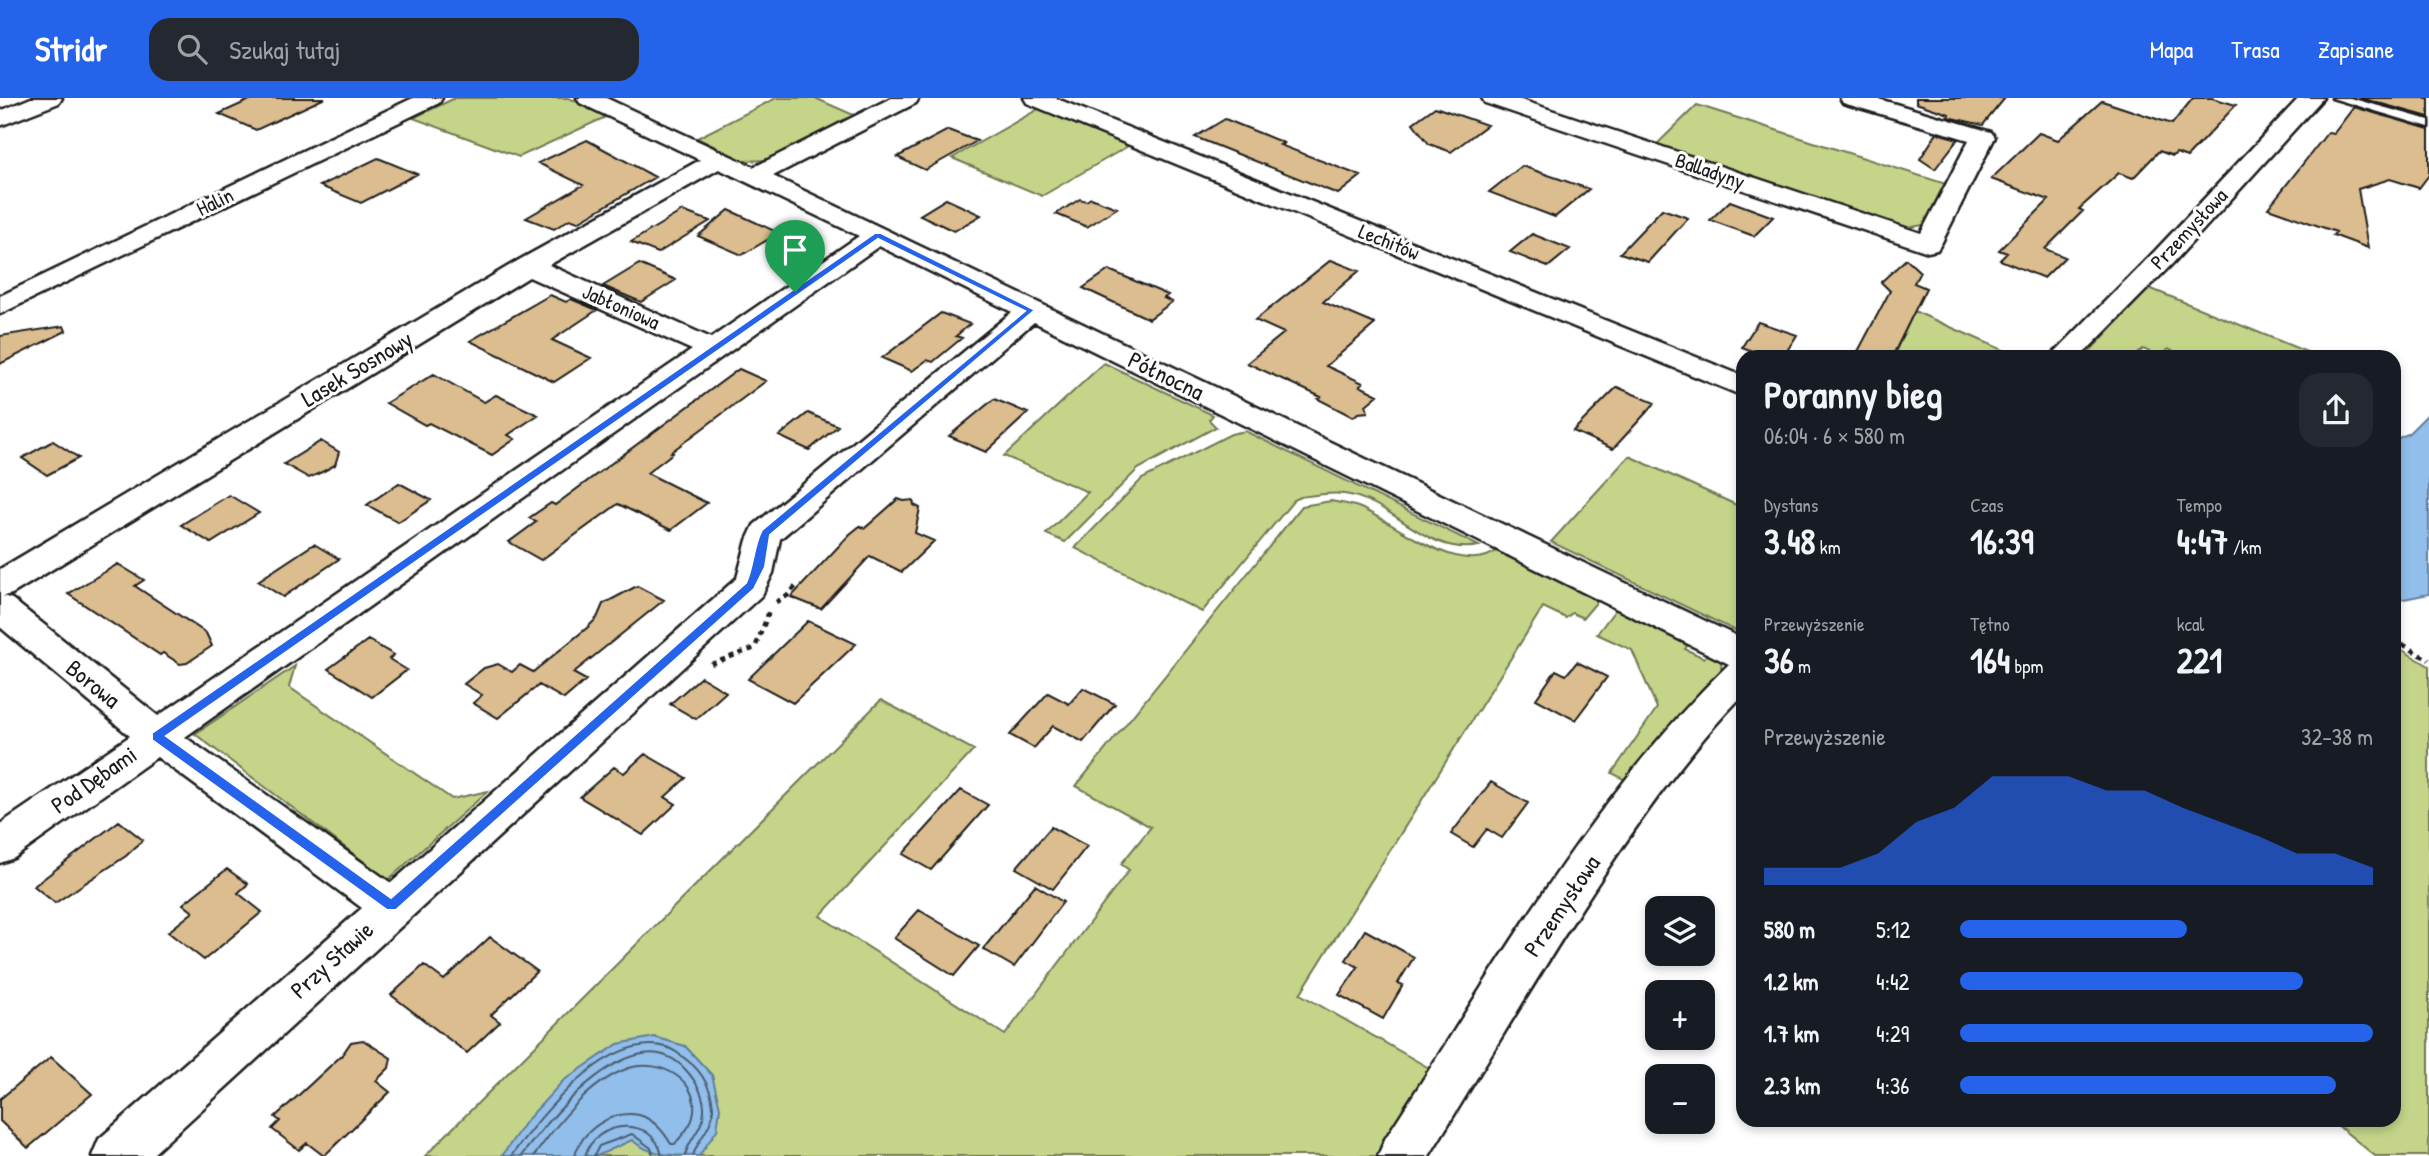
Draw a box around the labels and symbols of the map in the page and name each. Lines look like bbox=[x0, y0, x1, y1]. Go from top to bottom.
street label: Balladyny bbox=[1672, 145, 1749, 196]
street label: Halin bbox=[191, 180, 238, 223]
street label: Przemysłowa bbox=[2144, 182, 2234, 276]
street label: Lechitów bbox=[1354, 216, 1424, 267]
pin bbox=[765, 220, 825, 292]
street label: Jabłoniowa bbox=[578, 277, 664, 336]
street label: Lasek Sosnowy bbox=[295, 322, 418, 414]
street label: Północna bbox=[1123, 343, 1210, 407]
street label: Borowa bbox=[60, 652, 128, 715]
street label: Pod Dębami bbox=[44, 738, 143, 820]
street label: Przemysłowa bbox=[1516, 849, 1607, 962]
street label: Przy Stawie bbox=[283, 913, 380, 1005]

